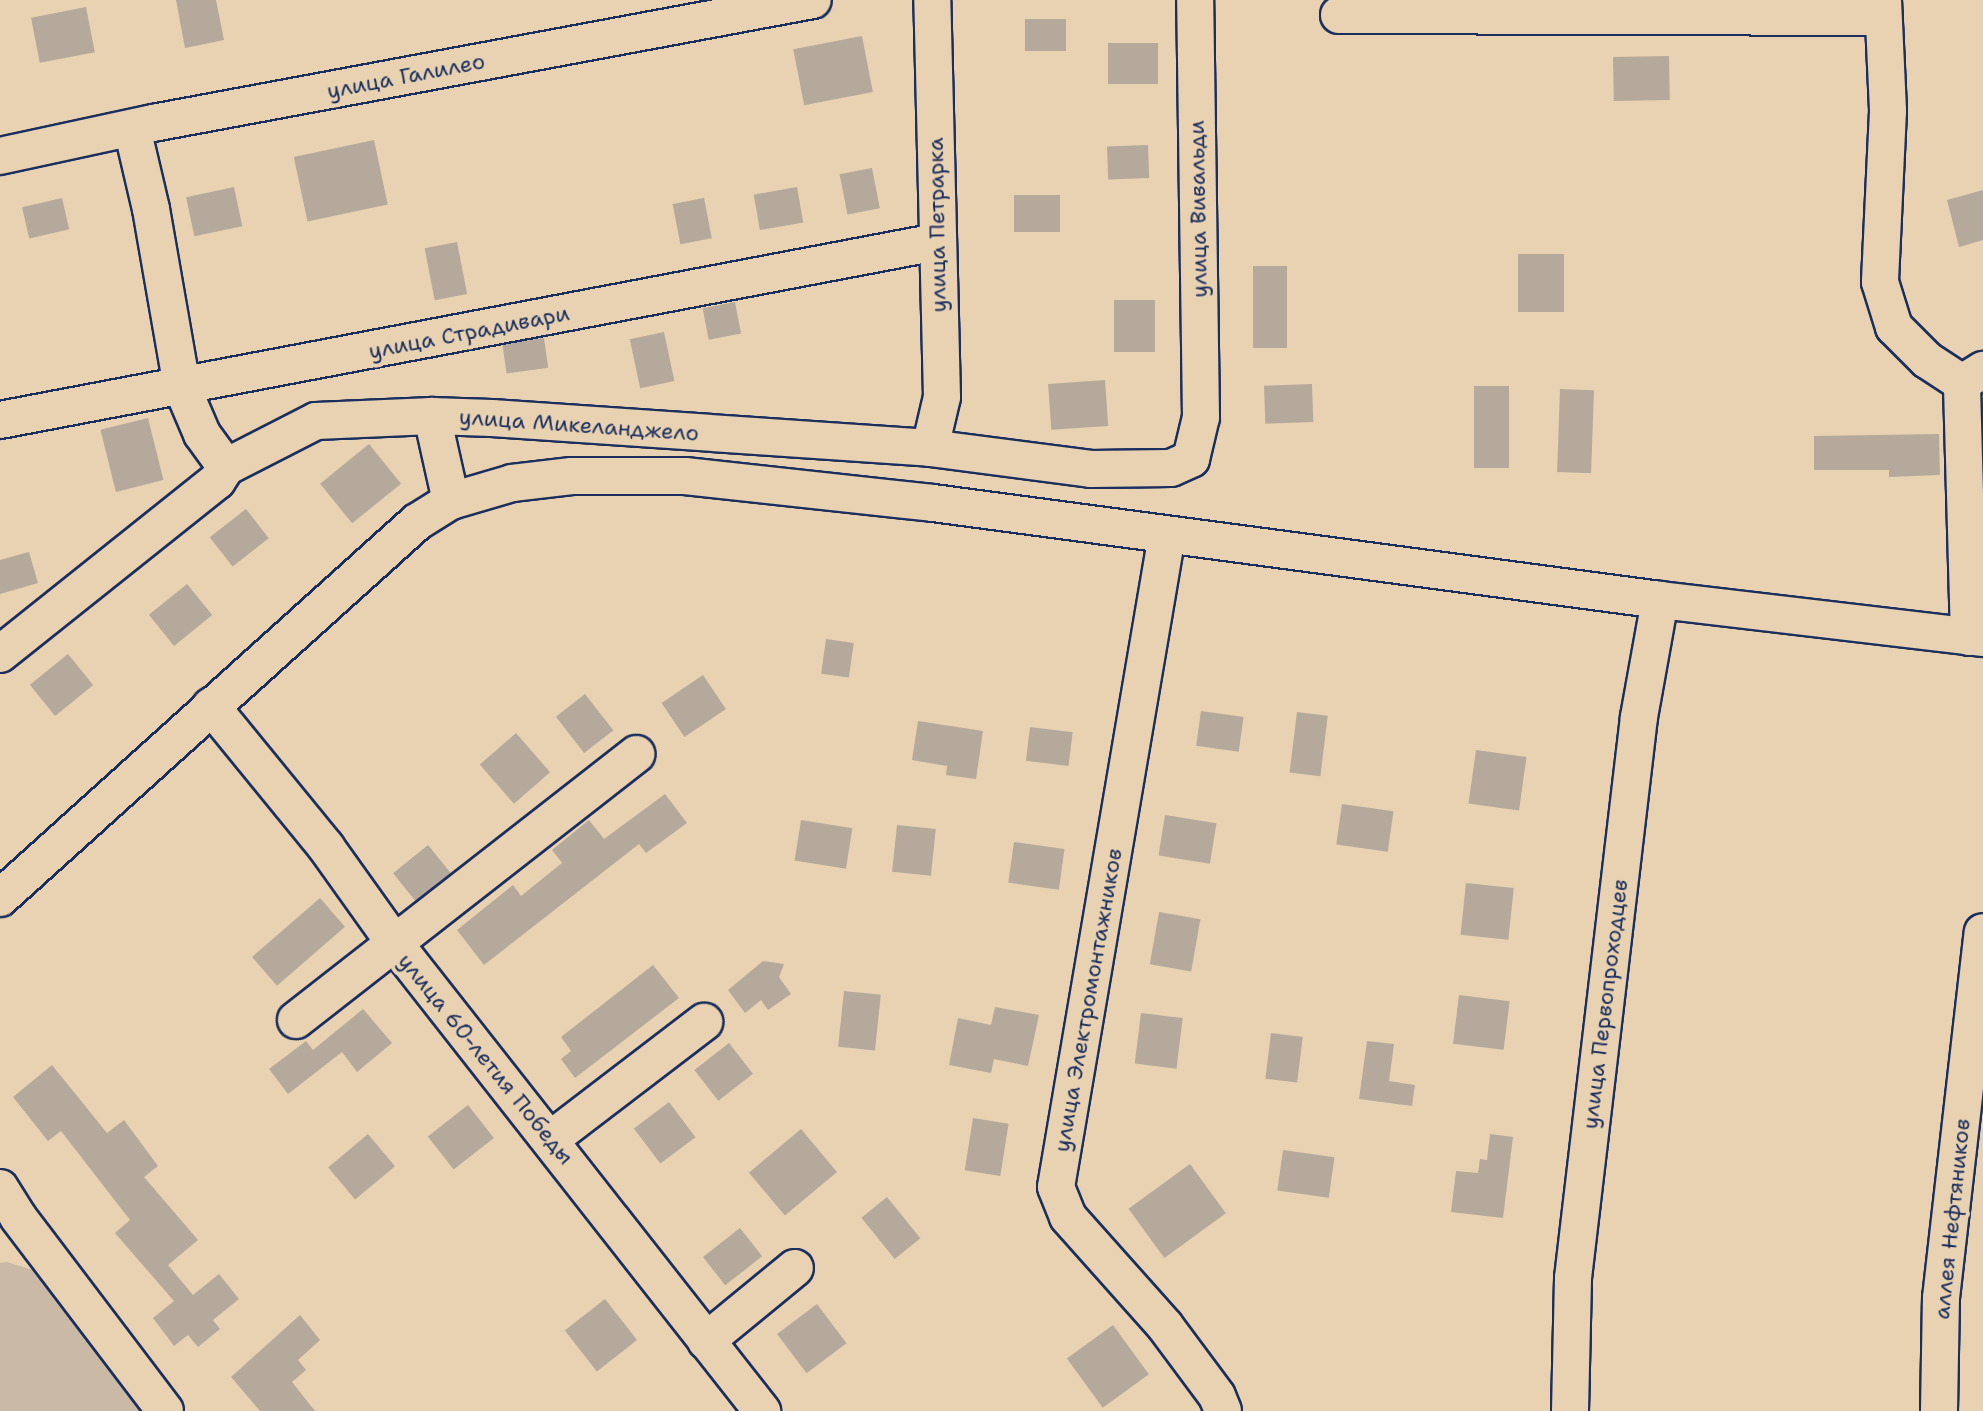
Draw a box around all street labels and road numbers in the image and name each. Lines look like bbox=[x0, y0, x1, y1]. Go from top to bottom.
street label: улица Галилео bbox=[325, 48, 487, 104]
street label: улица Вивальди bbox=[1183, 120, 1213, 298]
street label: улица Петрарка bbox=[922, 137, 952, 313]
street label: улица Страдивари bbox=[366, 300, 572, 364]
street label: улица Микеланджело bbox=[458, 403, 700, 447]
street label: улица Электромонтажников bbox=[1048, 846, 1128, 1154]
street label: улица Первопроходцев bbox=[1577, 878, 1633, 1130]
street label: улица 60-летия Победы bbox=[393, 948, 579, 1170]
street label: аллея Нефтяников bbox=[1928, 1117, 1976, 1321]

